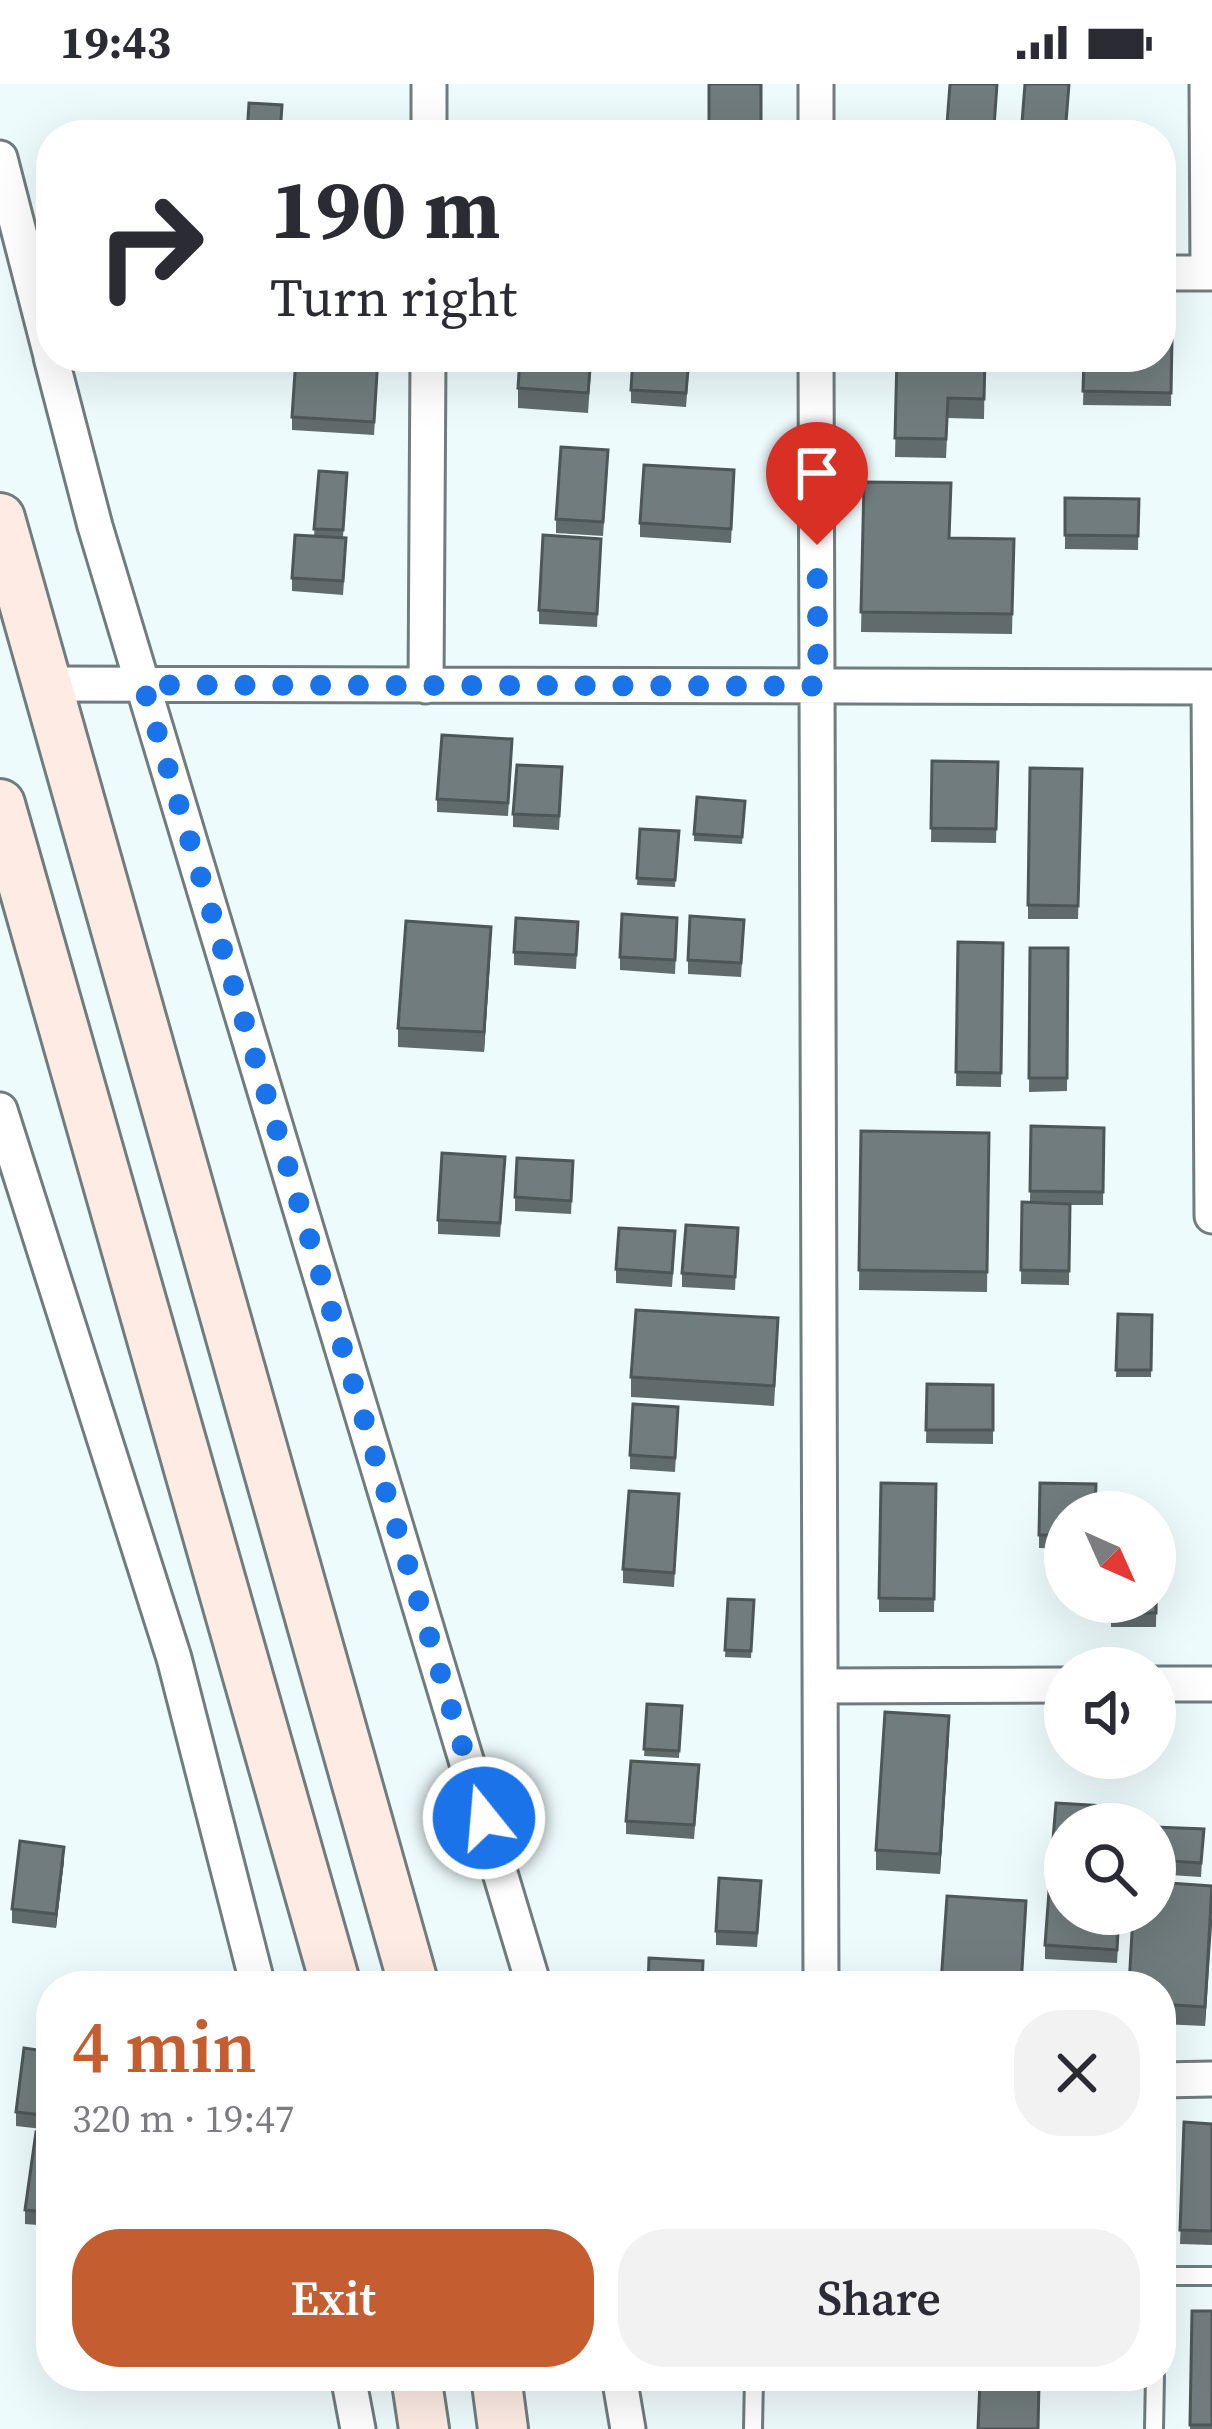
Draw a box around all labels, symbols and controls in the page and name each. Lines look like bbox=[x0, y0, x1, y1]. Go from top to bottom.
text: 19:43 bbox=[60, 11, 171, 73]
text: 190 m bbox=[270, 151, 501, 266]
icon: right bbox=[72, 168, 228, 324]
text: Turn right bbox=[270, 260, 517, 334]
pin bbox=[766, 422, 868, 545]
icon: arrive bbox=[784, 440, 850, 506]
north arrow bbox=[1044, 1491, 1176, 1623]
map controls bbox=[1044, 1491, 1176, 1935]
button: sound bbox=[1044, 1647, 1176, 1779]
position arrow bbox=[421, 1755, 547, 1881]
button: search bbox=[1044, 1803, 1176, 1935]
text: 4 min bbox=[72, 1997, 257, 2096]
button: close bbox=[1014, 2010, 1140, 2136]
text: 320 m · 19:47 bbox=[72, 2092, 294, 2145]
button: Exit bbox=[72, 2229, 594, 2367]
button: Share bbox=[618, 2229, 1140, 2367]

